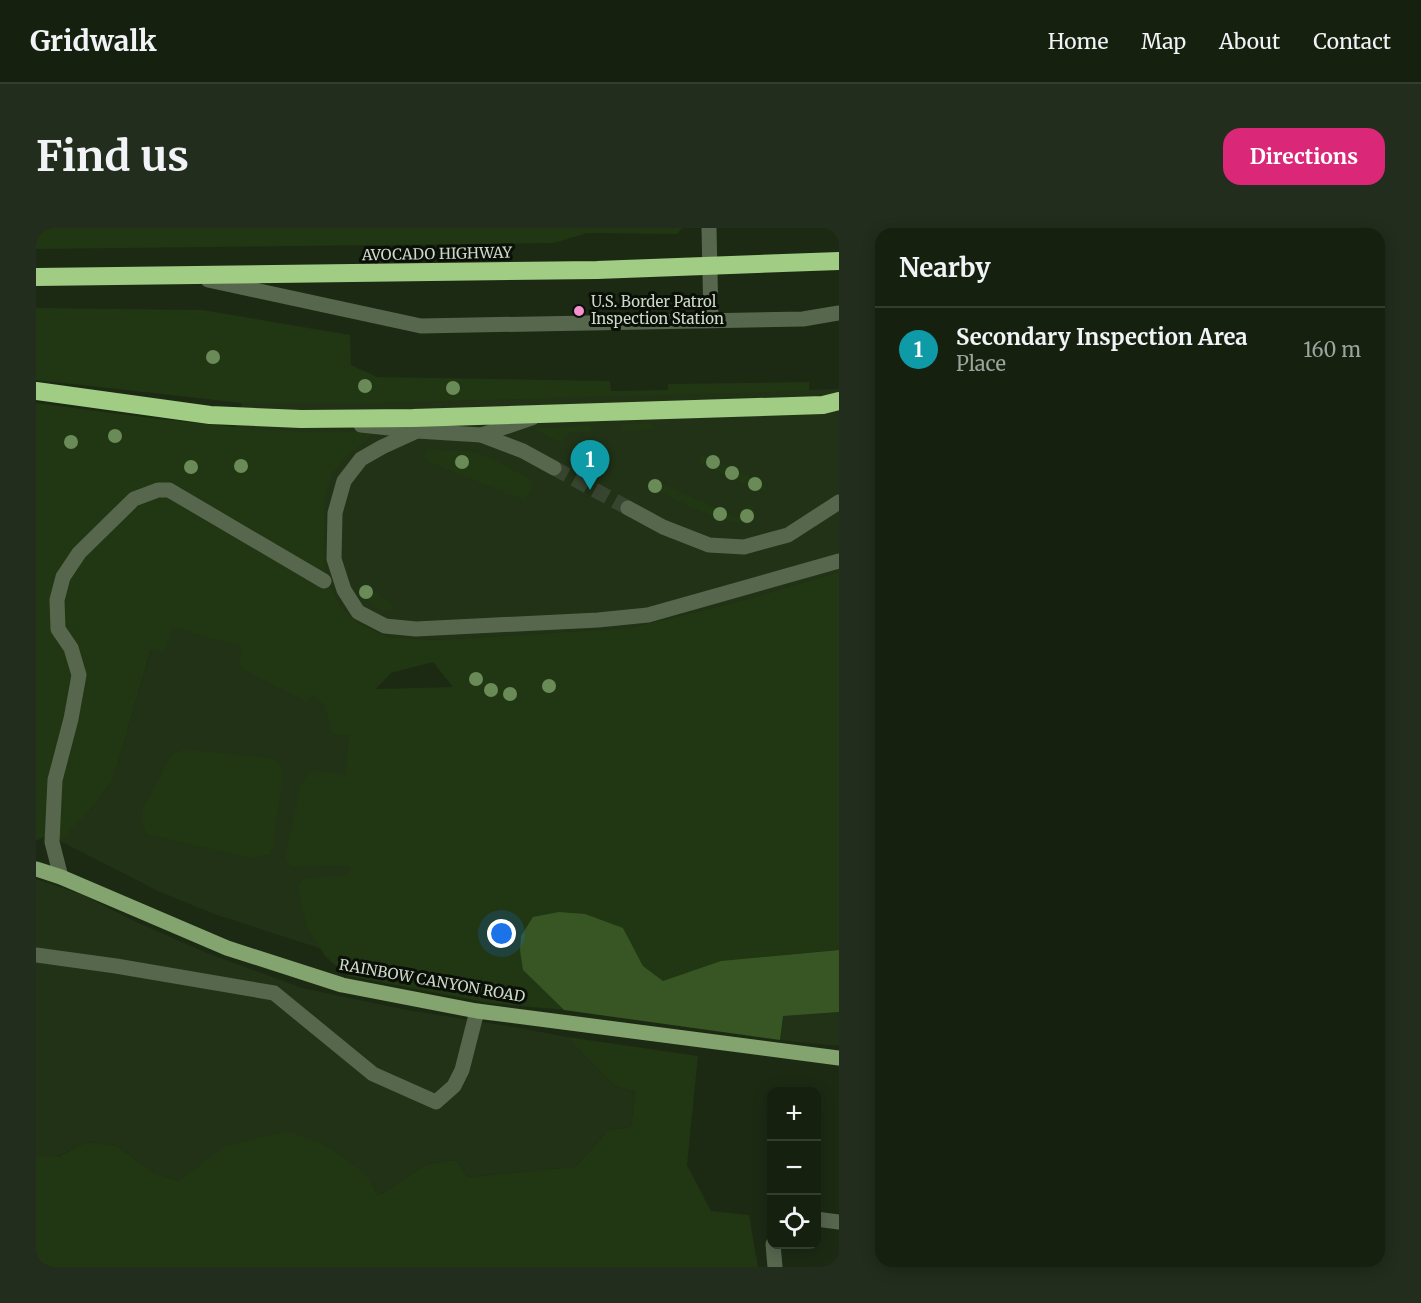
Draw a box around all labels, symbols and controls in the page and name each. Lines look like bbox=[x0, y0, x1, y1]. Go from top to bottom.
text: Gridwalk bbox=[30, 23, 157, 59]
text: Home bbox=[1048, 28, 1108, 55]
text: Map bbox=[1141, 28, 1186, 55]
text: About bbox=[1219, 28, 1280, 55]
text: Contact bbox=[1313, 28, 1391, 55]
button: Directions bbox=[1223, 128, 1385, 185]
text: Find us bbox=[36, 130, 189, 182]
street label: AVOCADO HIGHWAY bbox=[361, 243, 513, 264]
text: Nearby bbox=[899, 251, 991, 284]
place label: U.S. Border Patrol Inspection Station bbox=[591, 292, 724, 328]
marker: U.S. Border Patrol Inspection Station bbox=[572, 304, 586, 318]
text: Secondary Inspection Area bbox=[956, 323, 1248, 351]
text: 1 bbox=[914, 337, 923, 362]
text: 160 m bbox=[1303, 337, 1361, 362]
text: Place bbox=[956, 351, 1006, 376]
pin: 1 bbox=[570, 440, 610, 490]
your location bbox=[487, 919, 516, 948]
street label: RAINBOW CANYON ROAD bbox=[338, 955, 527, 1006]
map controls bbox=[767, 1087, 821, 1249]
button: + bbox=[767, 1087, 821, 1141]
button: − bbox=[767, 1141, 821, 1195]
button: locate bbox=[767, 1195, 821, 1249]

